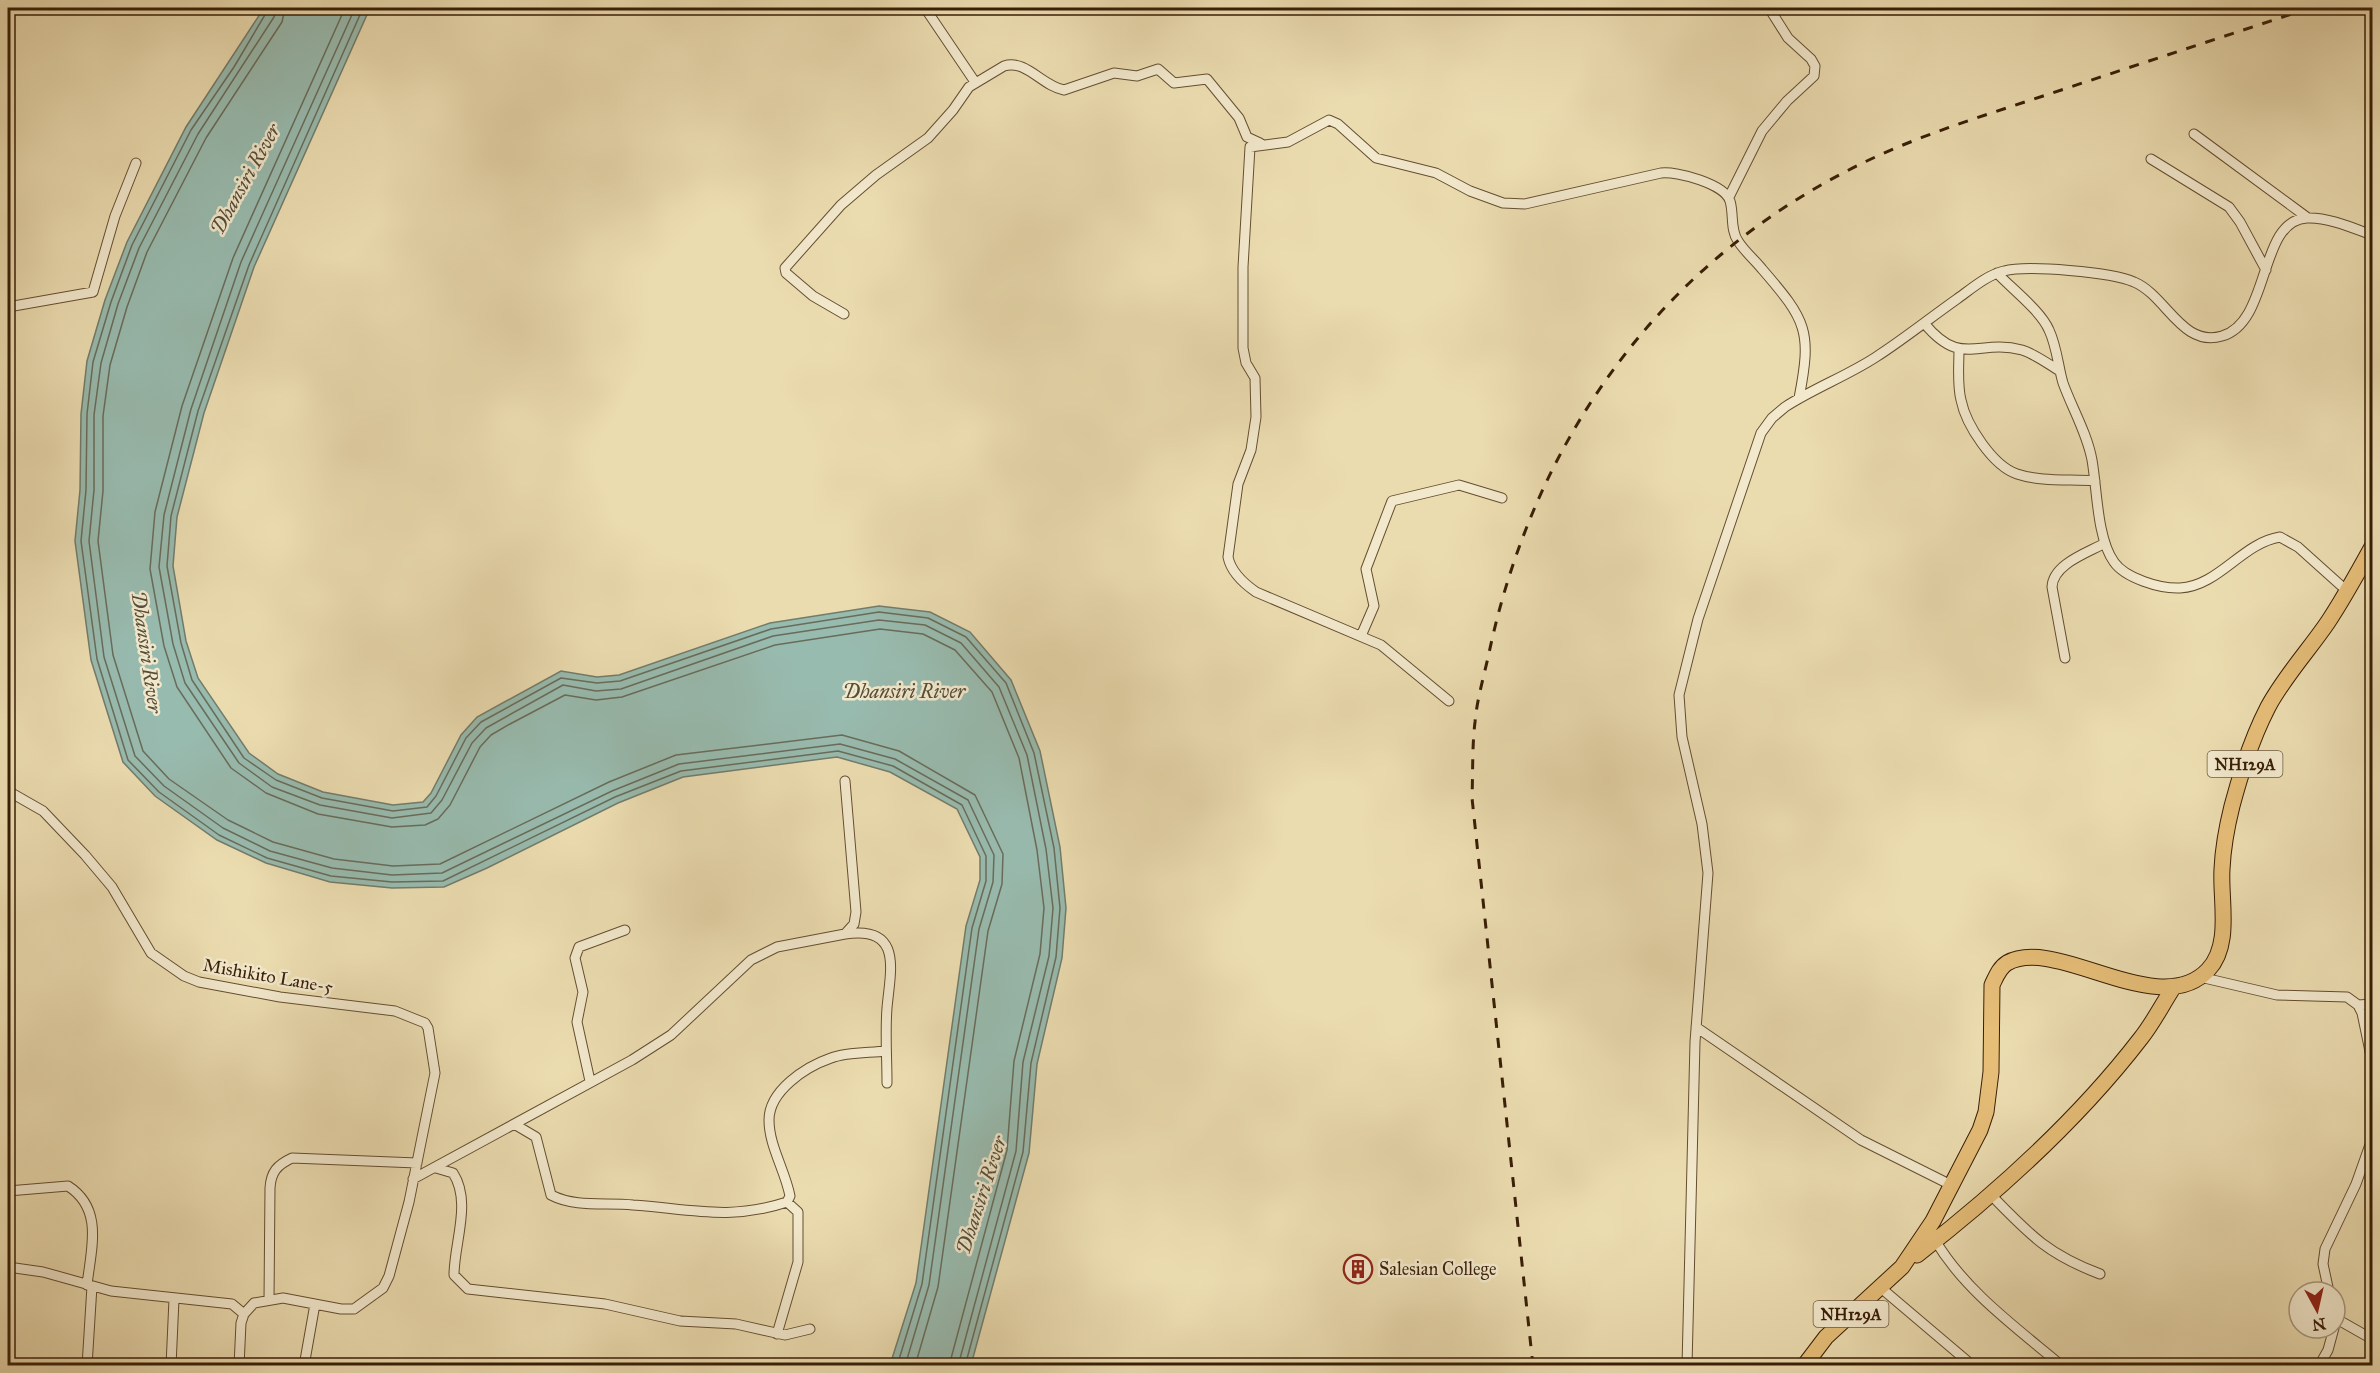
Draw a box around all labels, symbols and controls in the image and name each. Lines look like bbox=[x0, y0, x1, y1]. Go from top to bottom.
water label: Dhansiri River bbox=[205, 118, 286, 238]
water label: Dhansiri River bbox=[127, 590, 168, 716]
water label: Dhansiri River bbox=[843, 679, 967, 703]
road number: NH129A bbox=[2208, 751, 2282, 777]
street label: Mishikito Lane-5 bbox=[201, 954, 335, 998]
water label: Dhansiri River bbox=[951, 1131, 1012, 1257]
building icon: Salesian College bbox=[1342, 1253, 1374, 1285]
place label: Salesian College bbox=[1379, 1258, 1496, 1281]
north arrow bbox=[2287, 1280, 2347, 1340]
road number: NH129A bbox=[1814, 1301, 1888, 1327]
text: N bbox=[2311, 1314, 2327, 1335]

